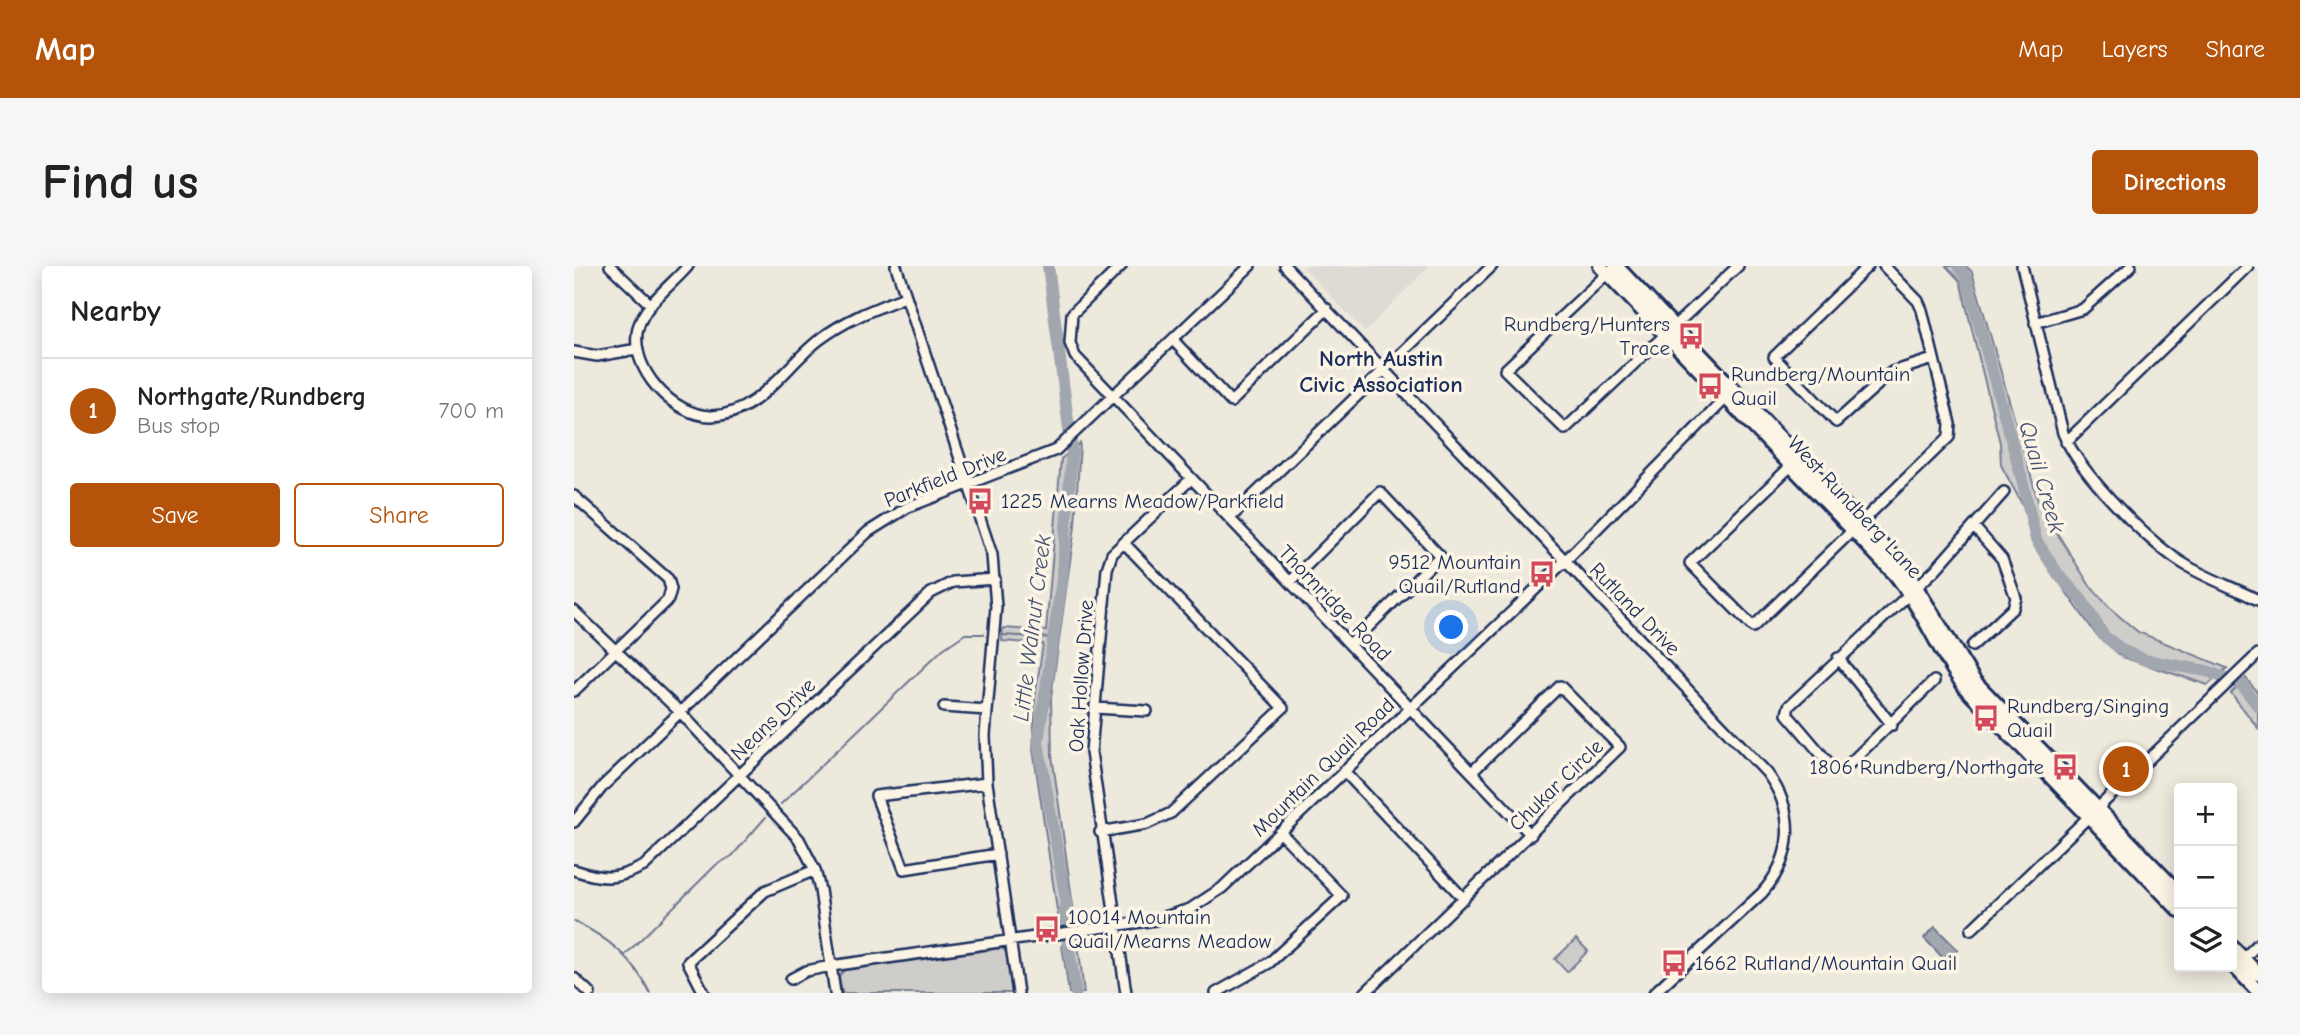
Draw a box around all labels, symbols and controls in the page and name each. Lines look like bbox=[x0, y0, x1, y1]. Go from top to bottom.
text: Map bbox=[35, 30, 96, 68]
text: Map bbox=[2018, 35, 2064, 63]
text: Layers bbox=[2102, 35, 2167, 63]
text: Share bbox=[2205, 35, 2265, 63]
button: Directions bbox=[2092, 150, 2258, 214]
text: Find us bbox=[42, 154, 198, 210]
text: Nearby bbox=[70, 294, 161, 329]
place label: Rundberg/Hunters Trace bbox=[1504, 312, 1670, 360]
bus stop icon: Rundberg/Hunters Trace bbox=[1676, 321, 1706, 351]
district label: North Austin Civic Association bbox=[1299, 345, 1463, 398]
place label: Rundberg/Mountain Quail bbox=[1731, 362, 1910, 410]
bus stop icon: Rundberg/Mountain Quail bbox=[1695, 371, 1725, 401]
text: Northgate/Rundberg bbox=[137, 382, 366, 412]
text: 1 bbox=[88, 397, 98, 424]
text: 700 m bbox=[438, 397, 504, 424]
text: Bus stop bbox=[137, 412, 220, 439]
water label: Quail Creek bbox=[2013, 418, 2071, 537]
street label: West Rundberg Lane bbox=[1783, 431, 1927, 583]
street label: Parkfield Drive bbox=[881, 442, 1009, 512]
button: Save bbox=[70, 483, 280, 547]
button: Share bbox=[294, 483, 504, 547]
bus stop icon: 1225 Mearns Meadow/Parkfield bbox=[965, 486, 995, 516]
place label: 1225 Mearns Meadow/Parkfield bbox=[1001, 489, 1284, 513]
water label: Little Walnut Creek bbox=[1007, 532, 1057, 723]
street label: Thornridge Road bbox=[1274, 540, 1396, 666]
place label: 9512 Mountain Quail/Rutland bbox=[1388, 550, 1521, 598]
street label: Rutland Drive bbox=[1585, 558, 1685, 660]
bus stop icon: 9512 Mountain Quail/Rutland bbox=[1527, 559, 1557, 589]
street label: Oak Hollow Drive bbox=[1064, 599, 1098, 753]
your location bbox=[1434, 610, 1468, 644]
street label: Neans Drive bbox=[726, 673, 820, 765]
street label: Mountain Quail Road bbox=[1247, 693, 1399, 841]
place label: Rundberg/Singing Quail bbox=[2007, 694, 2169, 742]
bus stop icon: Rundberg/Singing Quail bbox=[1971, 703, 2001, 733]
street label: Chukar Circle bbox=[1504, 734, 1608, 836]
pin: 1 bbox=[2103, 743, 2149, 795]
bus stop icon: 1806 Rundberg/Northgate bbox=[2050, 752, 2080, 782]
place label: 1806 Rundberg/Northgate bbox=[1810, 755, 2044, 779]
map controls bbox=[2174, 783, 2237, 972]
button: + bbox=[2174, 783, 2237, 846]
button: − bbox=[2174, 846, 2237, 909]
place label: 10014 Mountain Quail/Mearns Meadow bbox=[1068, 905, 1272, 953]
button: layers bbox=[2174, 909, 2237, 972]
bus stop icon: 10014 Mountain Quail/Mearns Meadow bbox=[1032, 914, 1062, 944]
bus stop icon: 1662 Rutland/Mountain Quail bbox=[1659, 948, 1689, 978]
place label: 1662 Rutland/Mountain Quail bbox=[1695, 951, 1957, 975]

